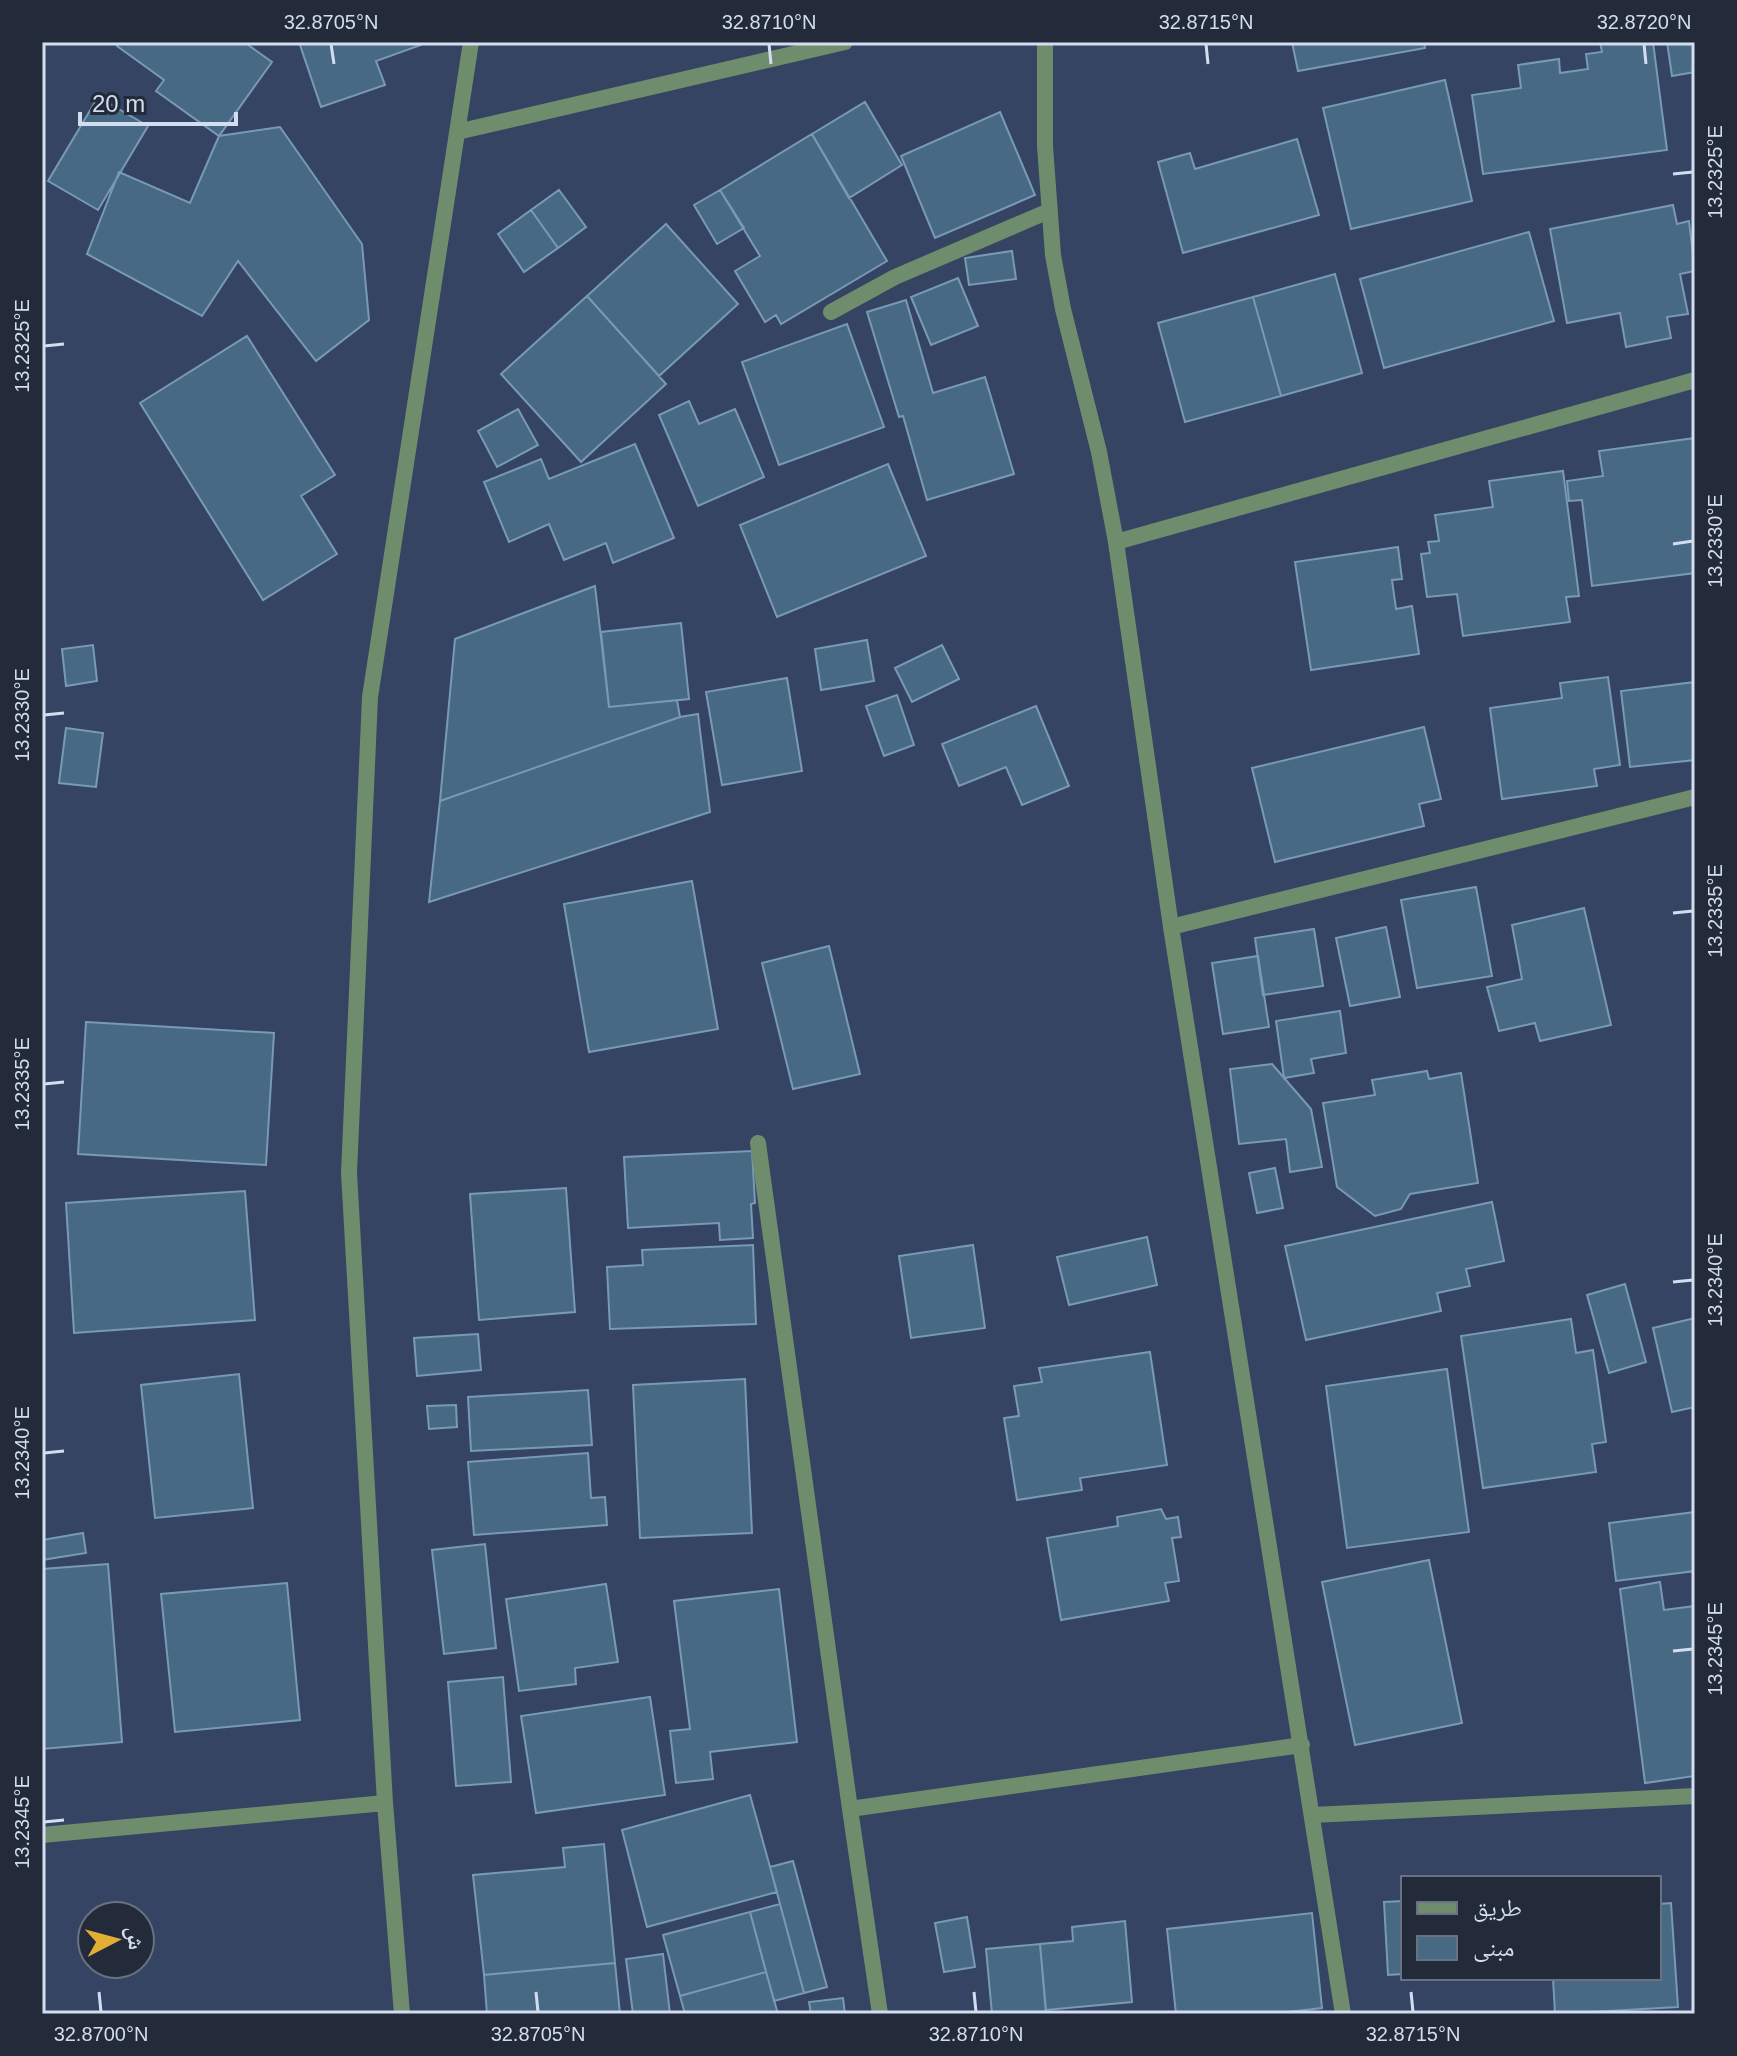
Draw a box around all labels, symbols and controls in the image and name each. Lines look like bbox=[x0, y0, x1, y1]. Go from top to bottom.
text: 32.8705°N bbox=[284, 11, 378, 33]
text: 32.8710°N bbox=[722, 11, 816, 33]
text: 32.8715°N bbox=[1159, 11, 1253, 33]
text: 32.8720°N bbox=[1597, 11, 1691, 33]
scale bar bbox=[80, 76, 236, 126]
text: 20 m bbox=[92, 90, 145, 117]
text: 13.2325°E bbox=[1704, 125, 1726, 219]
text: 13.2325°E bbox=[11, 299, 33, 393]
text: 13.2330°E bbox=[1704, 494, 1726, 588]
text: 13.2330°E bbox=[11, 668, 33, 762]
text: 13.2335°E bbox=[1704, 864, 1726, 958]
text: 13.2335°E bbox=[11, 1037, 33, 1131]
text: 13.2340°E bbox=[1704, 1233, 1726, 1327]
text: 13.2340°E bbox=[11, 1406, 33, 1500]
text: 13.2345°E bbox=[1704, 1602, 1726, 1696]
text: 13.2345°E bbox=[11, 1775, 33, 1869]
legend bbox=[1401, 1876, 1661, 1980]
text: طريق bbox=[1473, 1894, 1522, 1922]
north arrow bbox=[76, 1900, 156, 1980]
text: ش bbox=[121, 1925, 149, 1951]
text: مبنى bbox=[1473, 1934, 1514, 1962]
text: 32.8700°N bbox=[54, 2023, 148, 2045]
text: 32.8705°N bbox=[491, 2023, 585, 2045]
text: 32.8710°N bbox=[929, 2023, 1023, 2045]
text: 32.8715°N bbox=[1366, 2023, 1460, 2045]

